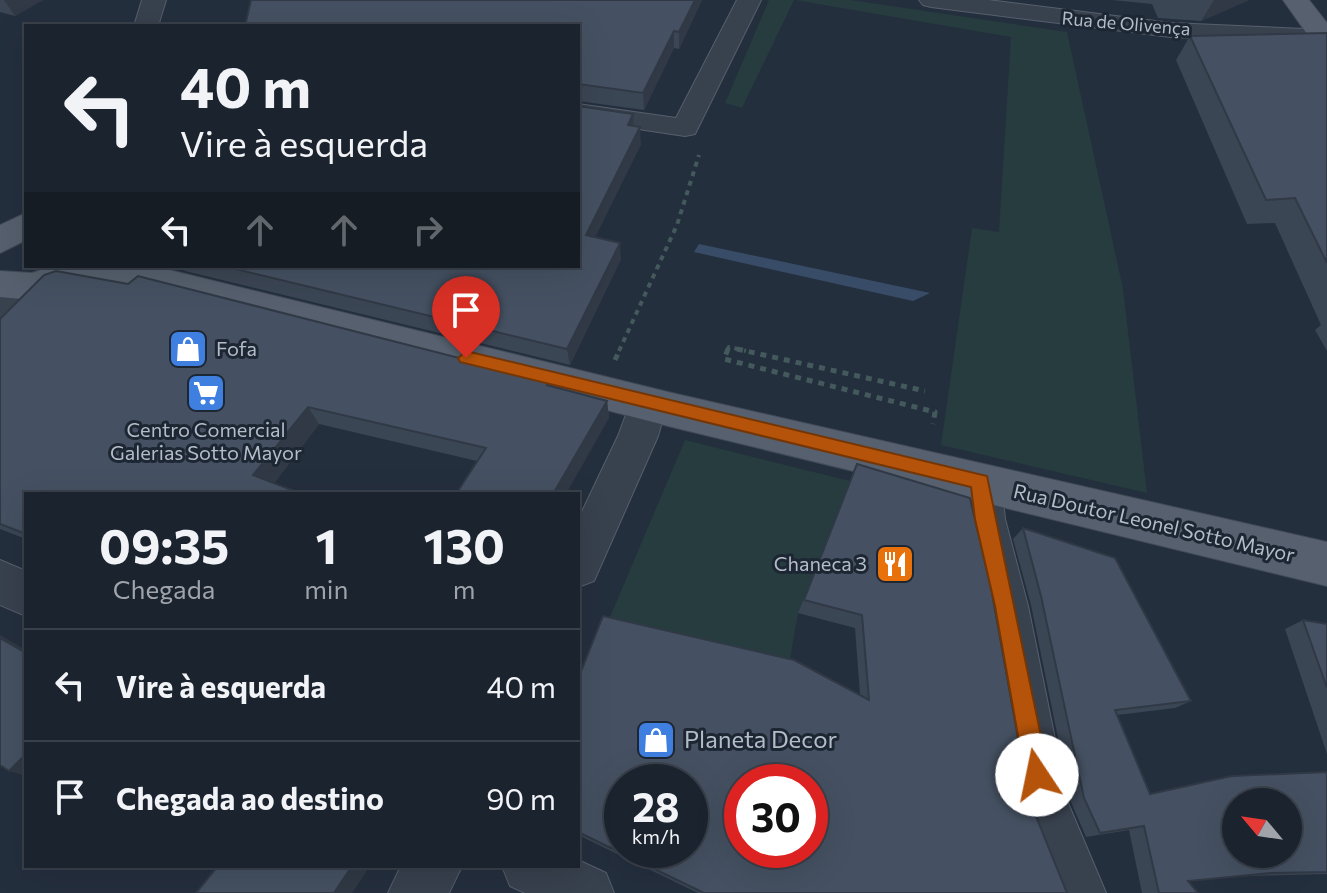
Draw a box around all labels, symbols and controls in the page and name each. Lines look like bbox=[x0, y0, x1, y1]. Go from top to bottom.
street label: Rua de Olivença bbox=[1061, 6, 1191, 40]
text: 40 m bbox=[180, 51, 311, 120]
icon: left bbox=[48, 56, 152, 160]
text: Vire à esquerda bbox=[180, 120, 428, 164]
icon: left bbox=[154, 208, 198, 252]
icon: ahead bbox=[238, 208, 282, 252]
icon: ahead bbox=[322, 208, 366, 252]
icon: right bbox=[406, 208, 450, 252]
pin bbox=[432, 276, 500, 358]
icon: arrive bbox=[444, 288, 488, 332]
shop icon: Fofa bbox=[167, 328, 209, 370]
place label: Fofa bbox=[216, 336, 257, 360]
supermarket icon: Centro Comercial Galerias Sotto Mayor bbox=[185, 372, 227, 414]
place label: Centro Comercial Galerias Sotto Mayor bbox=[110, 417, 302, 464]
street label: Rua Doutor Leonel Sotto Mayor bbox=[1011, 478, 1297, 566]
text: 09:35 bbox=[99, 515, 229, 574]
text: 1 bbox=[315, 515, 337, 574]
text: 130 bbox=[423, 515, 505, 574]
restaurant icon: Chaneca 3 bbox=[874, 543, 916, 585]
place label: Chaneca 3 bbox=[774, 551, 867, 575]
text: Chegada bbox=[113, 573, 215, 604]
text: min bbox=[304, 573, 348, 604]
text: m bbox=[453, 573, 476, 604]
icon: left bbox=[48, 663, 92, 707]
text: Vire à esquerda bbox=[116, 667, 326, 704]
text: 40 m bbox=[487, 667, 556, 704]
shop icon: Planeta Decor bbox=[635, 719, 677, 761]
place label: Planeta Decor bbox=[684, 724, 837, 753]
position arrow bbox=[995, 733, 1079, 817]
speed limit sign: 30 bbox=[724, 764, 828, 868]
icon: arrive bbox=[48, 775, 92, 819]
text: Chegada ao destino bbox=[116, 779, 384, 816]
text: 90 m bbox=[486, 779, 556, 816]
text: 28 bbox=[632, 781, 680, 830]
north arrow bbox=[1222, 788, 1302, 868]
map controls bbox=[1222, 788, 1302, 868]
text: km/h bbox=[632, 824, 680, 848]

